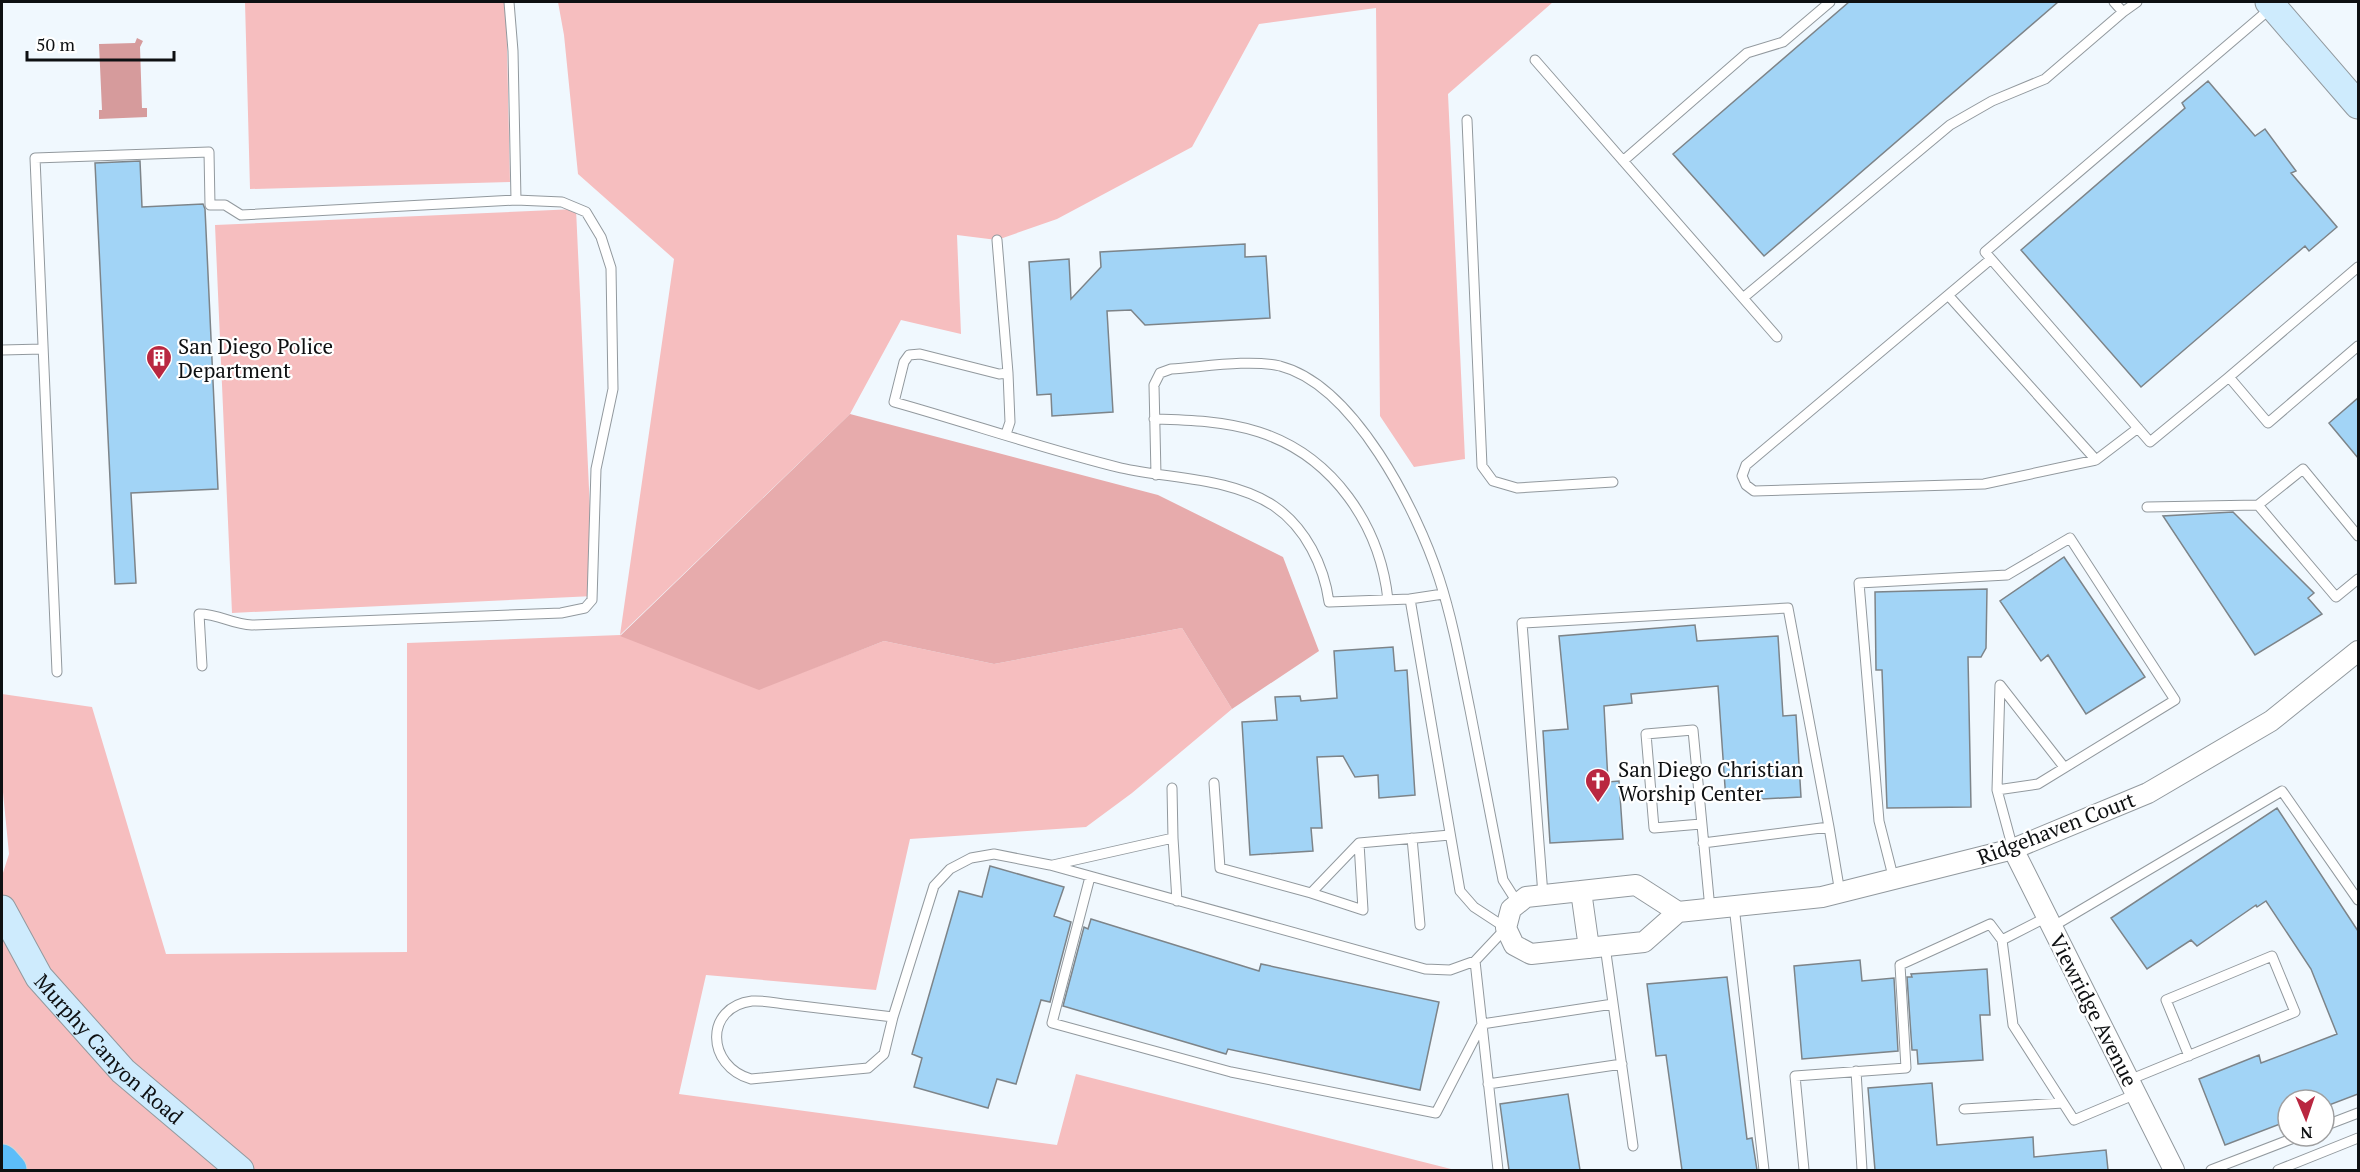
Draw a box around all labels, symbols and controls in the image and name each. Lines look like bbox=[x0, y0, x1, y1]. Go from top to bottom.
scale bar bbox=[27, 24, 174, 62]
text: 50 m bbox=[36, 32, 76, 56]
place label: San Diego Police Department bbox=[178, 332, 333, 384]
building icon: San Diego Police Department bbox=[144, 343, 174, 381]
place label: San Diego Christian Worship Center bbox=[1618, 755, 1804, 807]
church icon: San Diego Christian Worship Center bbox=[1583, 766, 1613, 804]
street label: Ridgehaven Court bbox=[1973, 785, 2139, 871]
street label: Viewridge Avenue bbox=[2043, 929, 2145, 1091]
street label: Murphy Canyon Road bbox=[29, 968, 190, 1130]
north arrow bbox=[2276, 1088, 2336, 1148]
text: N bbox=[2300, 1122, 2313, 1144]

